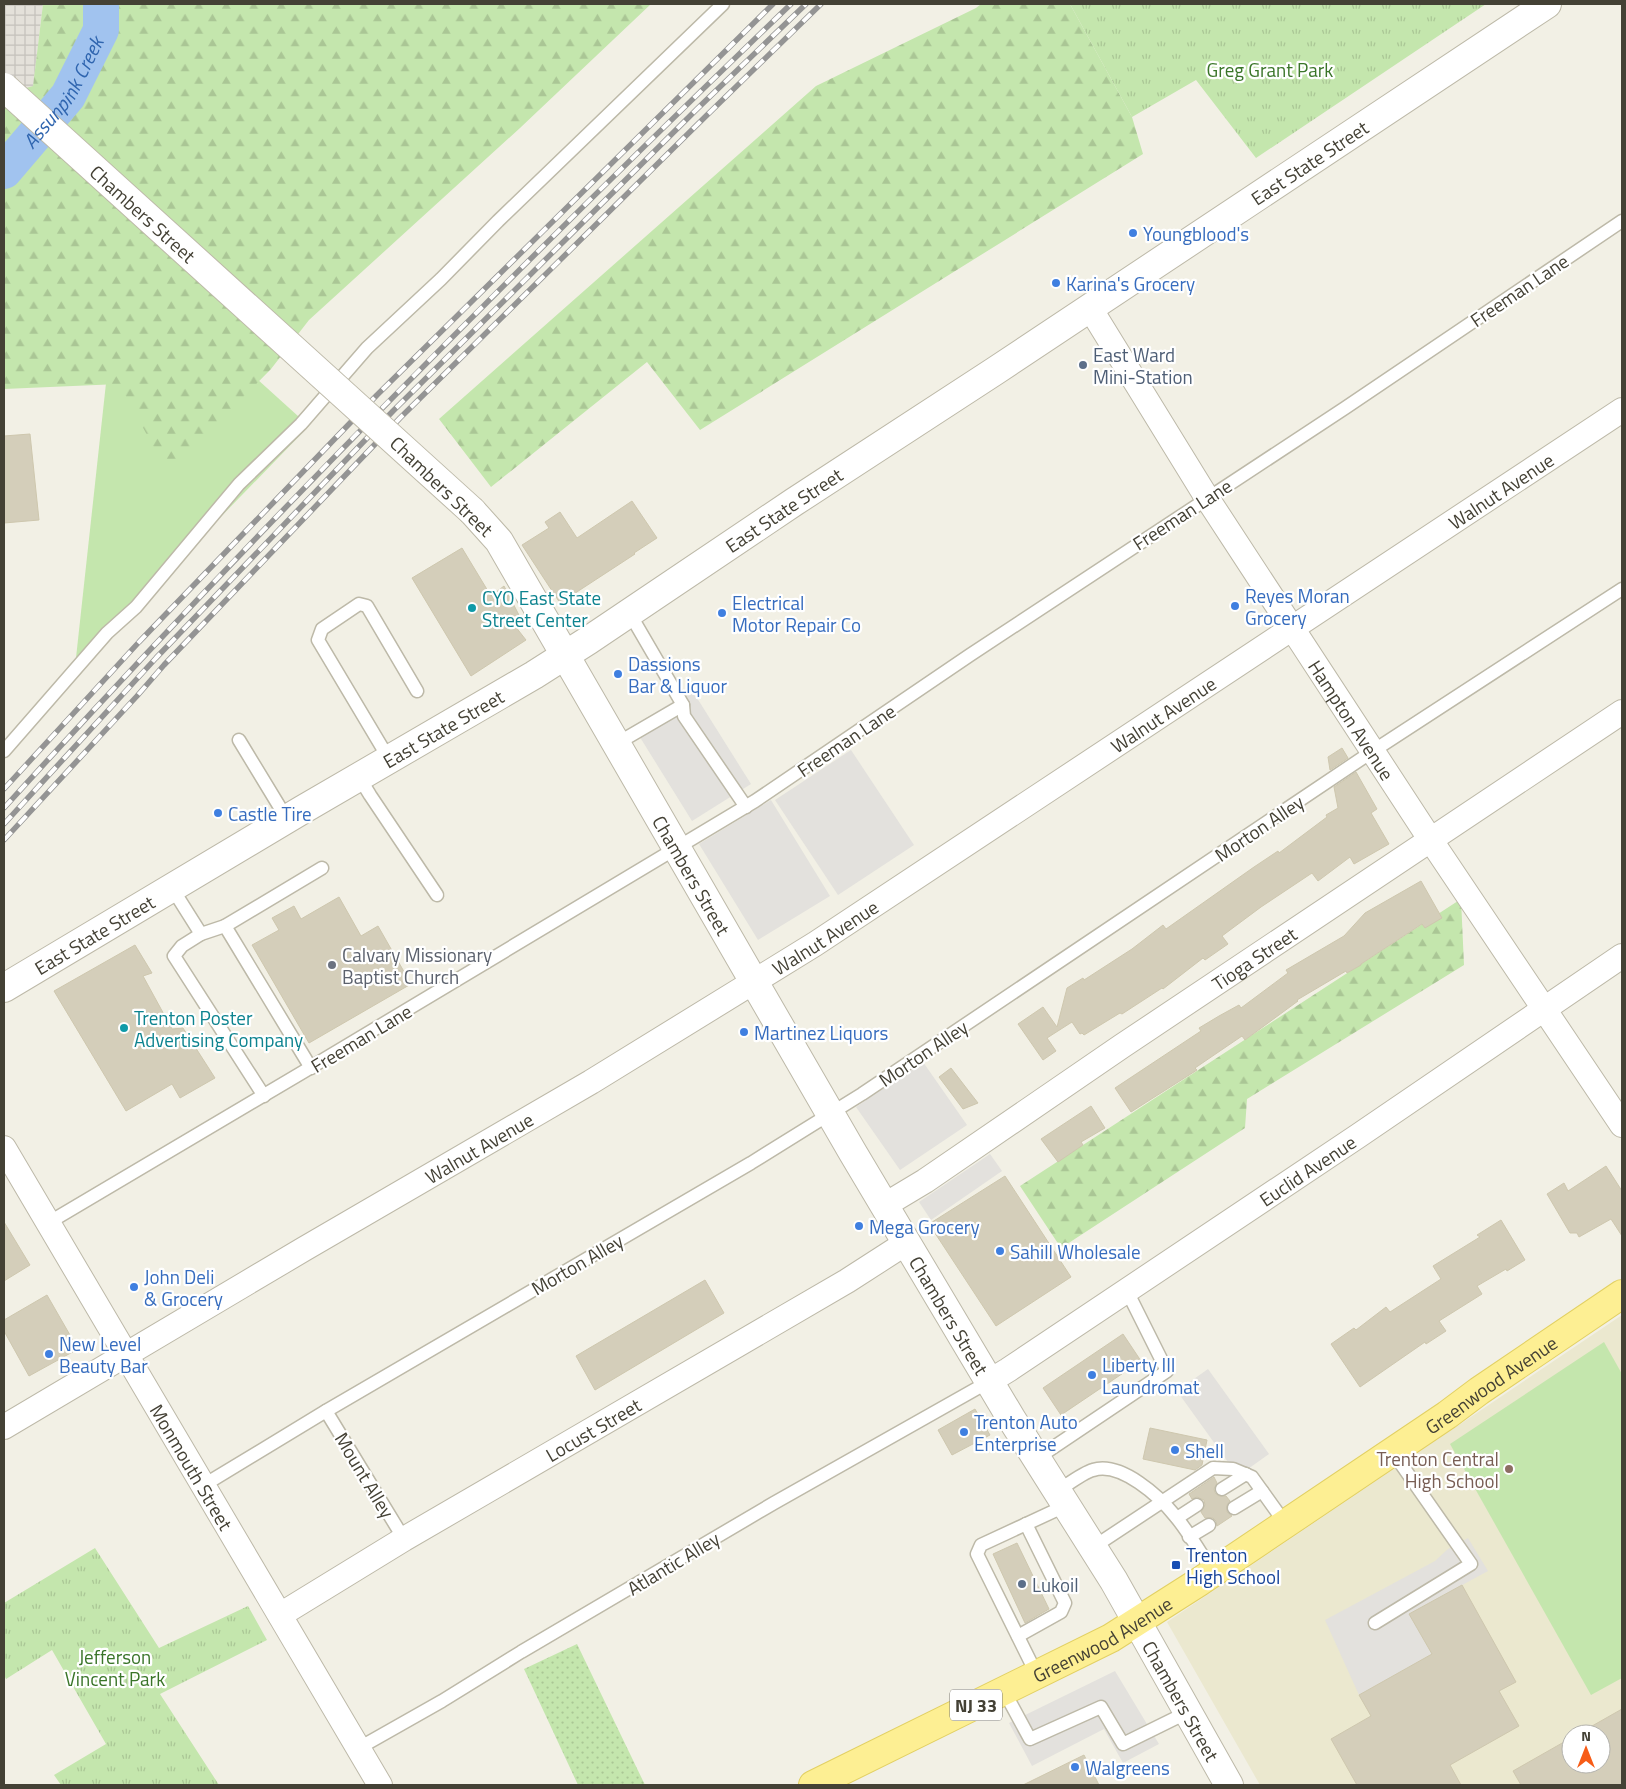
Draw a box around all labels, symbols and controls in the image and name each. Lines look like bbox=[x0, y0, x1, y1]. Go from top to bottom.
water label: Assunpink Creek bbox=[15, 29, 112, 155]
park label: Greg Grant Park bbox=[1207, 55, 1333, 84]
street label: East State Street bbox=[1245, 112, 1374, 212]
street label: Chambers Street bbox=[84, 157, 203, 269]
place label: Youngblood's bbox=[1143, 219, 1249, 248]
marker: Youngblood's bbox=[1127, 227, 1139, 239]
street label: Freeman Lane bbox=[1464, 246, 1574, 334]
place label: Karina's Grocery bbox=[1066, 269, 1195, 298]
marker: Karina's Grocery bbox=[1050, 277, 1062, 289]
place label: East Ward Mini-Station bbox=[1093, 340, 1193, 391]
marker: East Ward Mini-Station bbox=[1077, 359, 1089, 371]
street label: Chambers Street bbox=[384, 429, 501, 543]
street label: Walnut Avenue bbox=[1442, 445, 1559, 536]
street label: East State Street bbox=[719, 460, 848, 559]
street label: Freeman Lane bbox=[1127, 471, 1237, 557]
place label: Reyes Moran Grocery bbox=[1245, 581, 1350, 632]
place label: CYO East State Street Center bbox=[482, 583, 601, 634]
place label: Electrical Motor Repair Co bbox=[732, 588, 861, 639]
marker: Reyes Moran Grocery bbox=[1229, 600, 1241, 612]
marker: CYO East State Street Center bbox=[466, 602, 478, 614]
marker: Electrical Motor Repair Co bbox=[716, 607, 728, 619]
place label: Dassions Bar & Liquor bbox=[628, 649, 728, 700]
street label: Hampton Avenue bbox=[1302, 654, 1402, 786]
marker: Dassions Bar & Liquor bbox=[612, 668, 624, 680]
street label: Walnut Avenue bbox=[1104, 668, 1221, 759]
street label: East State Street bbox=[377, 681, 509, 775]
street label: Freeman Lane bbox=[791, 696, 901, 784]
street label: Morton Alley bbox=[1209, 787, 1309, 869]
place label: Castle Tire bbox=[228, 799, 312, 828]
marker: Castle Tire bbox=[212, 807, 224, 819]
street label: Chambers Street bbox=[646, 809, 738, 940]
street label: East State Street bbox=[29, 887, 160, 981]
street label: Walnut Avenue bbox=[766, 892, 884, 982]
street label: Tioga Street bbox=[1206, 919, 1302, 997]
place label: Calvary Missionary Baptist Church bbox=[342, 940, 492, 991]
marker: Calvary Missionary Baptist Church bbox=[326, 959, 338, 971]
street label: Freeman Lane bbox=[305, 996, 417, 1080]
place label: Trenton Poster Advertising Company bbox=[134, 1003, 303, 1054]
street label: Morton Alley bbox=[873, 1012, 973, 1094]
place label: Martinez Liquors bbox=[754, 1018, 888, 1047]
marker: Trenton Poster Advertising Company bbox=[118, 1022, 130, 1034]
marker: Martinez Liquors bbox=[738, 1026, 750, 1038]
street label: Walnut Avenue bbox=[419, 1104, 538, 1190]
street label: Euclid Avenue bbox=[1253, 1127, 1361, 1213]
place label: Mega Grocery bbox=[869, 1212, 980, 1241]
marker: Mega Grocery bbox=[853, 1220, 865, 1232]
street label: Morton Alley bbox=[525, 1226, 629, 1302]
place label: Sahill Wholesale bbox=[1010, 1237, 1141, 1266]
marker: Sahill Wholesale bbox=[994, 1245, 1006, 1257]
street label: Chambers Street bbox=[903, 1250, 997, 1380]
place label: John Deli & Grocery bbox=[144, 1262, 223, 1313]
marker: John Deli & Grocery bbox=[128, 1281, 140, 1293]
street label: Greenwood Avenue bbox=[1419, 1328, 1563, 1441]
place label: New Level Beauty Bar bbox=[59, 1329, 148, 1380]
marker: New Level Beauty Bar bbox=[43, 1348, 55, 1360]
place label: Liberty III Laundromat bbox=[1102, 1350, 1200, 1401]
marker: Liberty III Laundromat bbox=[1086, 1369, 1098, 1381]
street label: Locust Street bbox=[540, 1390, 646, 1468]
street label: Monmouth Street bbox=[143, 1398, 241, 1536]
place label: Trenton Auto Enterprise bbox=[974, 1407, 1078, 1458]
marker: Trenton Auto Enterprise bbox=[958, 1426, 970, 1438]
street label: Mount Alley bbox=[328, 1427, 402, 1523]
place label: Shell bbox=[1185, 1436, 1224, 1465]
marker: Shell bbox=[1169, 1444, 1181, 1456]
place label: Trenton Central High School bbox=[1376, 1444, 1499, 1495]
marker: Trenton Central High School bbox=[1503, 1463, 1515, 1475]
street label: Atlantic Alley bbox=[621, 1524, 725, 1602]
place label: Trenton High School bbox=[1186, 1540, 1280, 1591]
marker: Trenton High School bbox=[1170, 1559, 1182, 1571]
place label: Lukoil bbox=[1032, 1570, 1079, 1599]
marker: Lukoil bbox=[1016, 1578, 1028, 1590]
street label: Greenwood Avenue bbox=[1027, 1588, 1177, 1689]
street label: Chambers Street bbox=[1136, 1635, 1227, 1766]
park label: Jefferson Vincent Park bbox=[65, 1642, 165, 1693]
road number: NJ 33 bbox=[950, 1690, 1002, 1720]
north arrow bbox=[1561, 1724, 1611, 1774]
text: N bbox=[1581, 1725, 1591, 1746]
place label: Walgreens bbox=[1085, 1753, 1170, 1782]
marker: Walgreens bbox=[1069, 1761, 1081, 1773]

